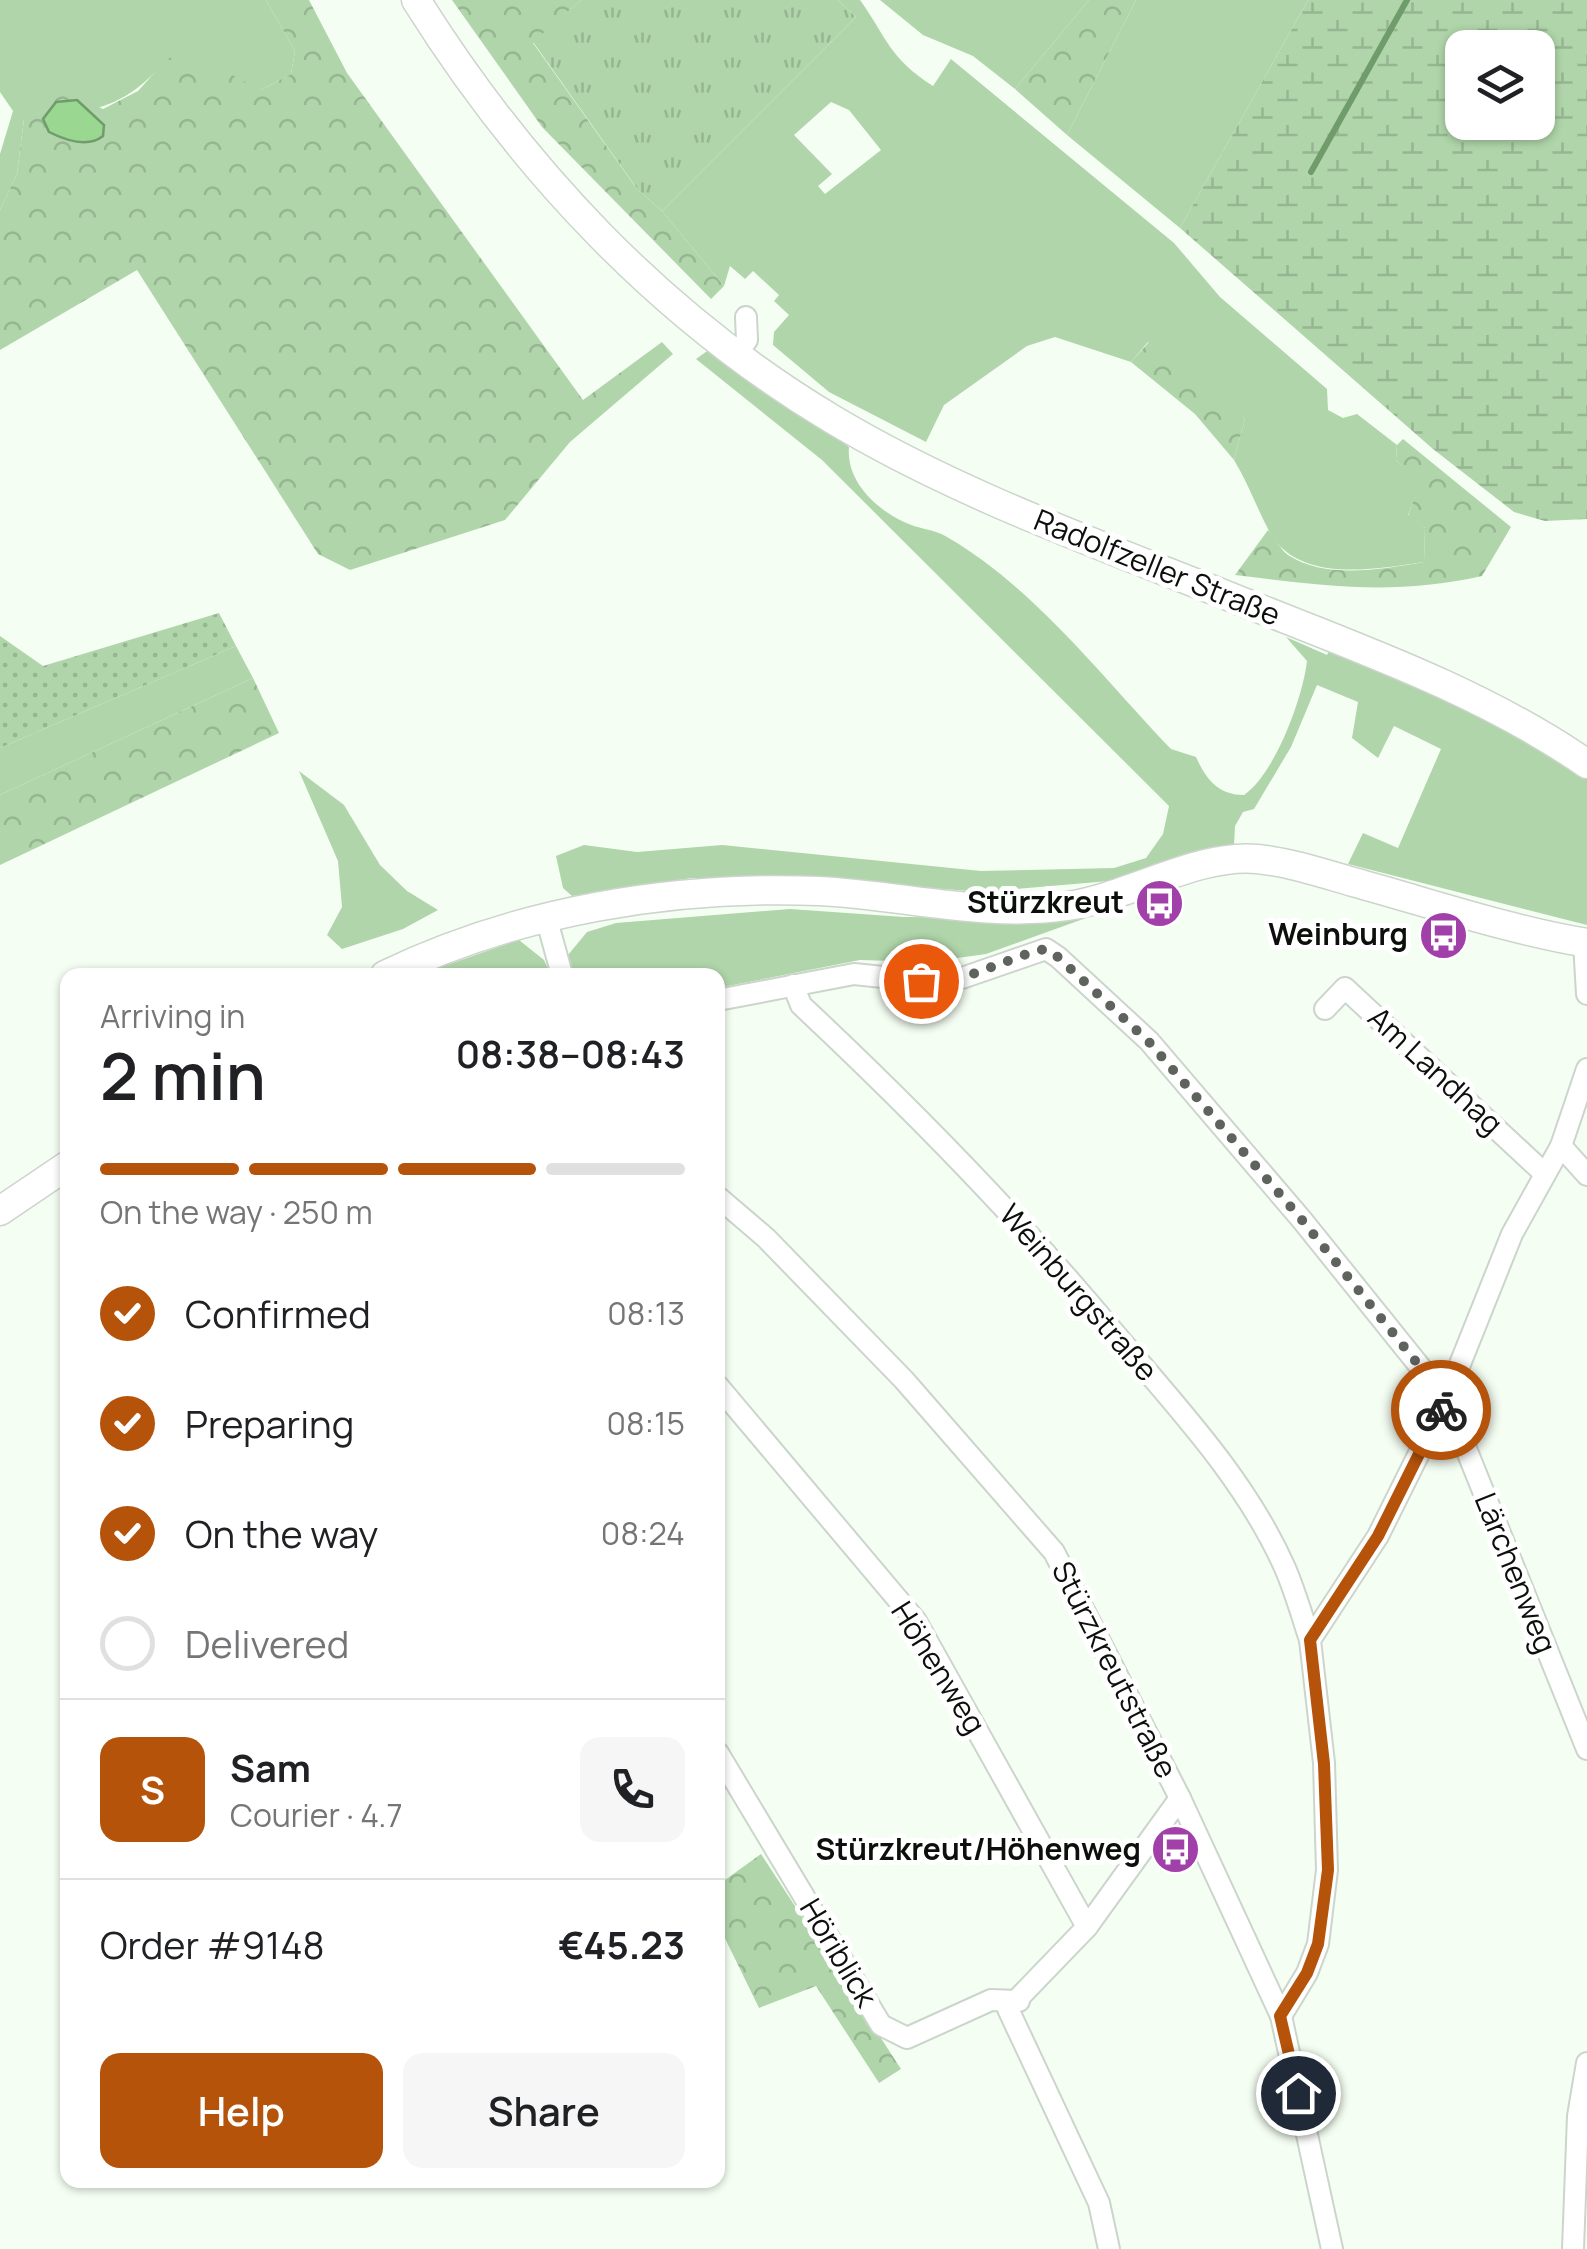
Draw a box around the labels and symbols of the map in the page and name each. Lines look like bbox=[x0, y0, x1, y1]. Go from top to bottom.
street label: Radolfzeller Straße bbox=[1028, 498, 1287, 635]
bus stop icon: Stürzkreut bbox=[1133, 877, 1185, 929]
place label: Stürzkreut bbox=[967, 881, 1124, 922]
bus stop icon: Weinburg bbox=[1417, 909, 1469, 961]
place label: Weinburg bbox=[1268, 913, 1408, 954]
pin bbox=[879, 939, 964, 1024]
street label: Am Landhag bbox=[1360, 997, 1512, 1143]
street label: Weinburgstraße bbox=[991, 1195, 1168, 1389]
courier bbox=[1391, 1360, 1491, 1460]
street label: Lärchenweg bbox=[1466, 1486, 1567, 1659]
street label: Stürzkreutstraße bbox=[1043, 1554, 1188, 1785]
street label: Höhenweg bbox=[882, 1593, 996, 1741]
bus stop icon: Stürzkreut/Höhenweg bbox=[1150, 1824, 1202, 1876]
place label: Stürzkreut/Höhenweg bbox=[816, 1828, 1141, 1869]
street label: Höriblick bbox=[791, 1891, 888, 2015]
pin bbox=[1256, 2051, 1341, 2136]

